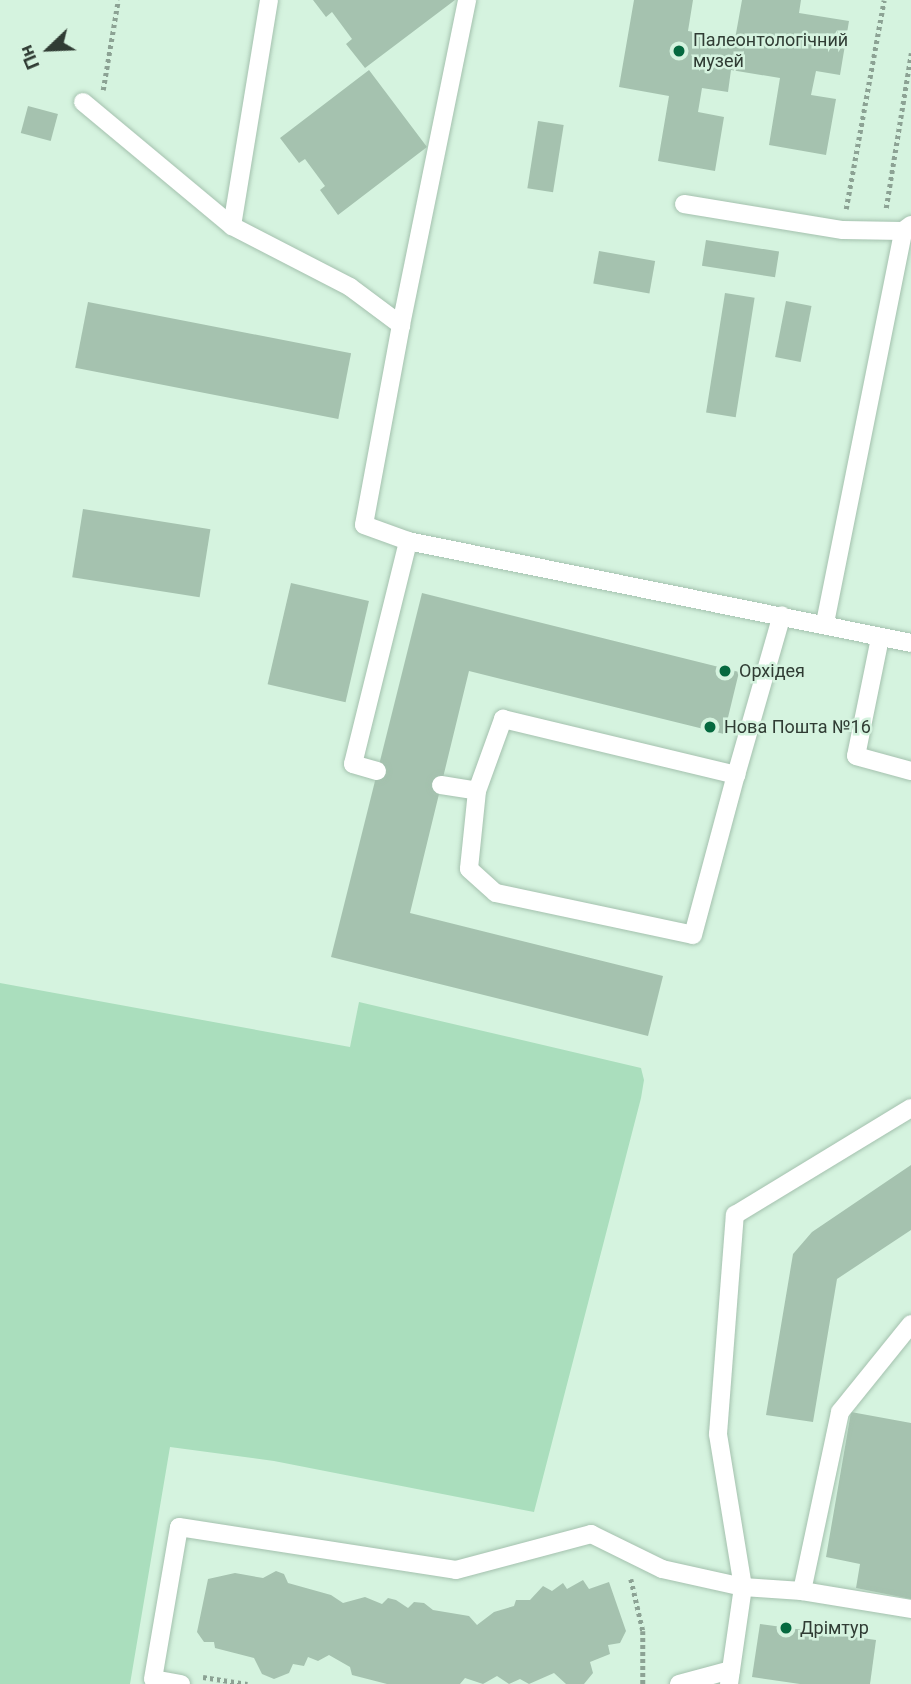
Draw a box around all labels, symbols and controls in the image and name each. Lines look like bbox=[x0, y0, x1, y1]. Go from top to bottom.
north arrow bbox=[14, 14, 84, 84]
place label: Палеонтологічний музей bbox=[693, 30, 848, 72]
text: Пн bbox=[14, 42, 45, 73]
marker: Палеонтологічний музей bbox=[671, 43, 687, 59]
place label: Орхідея bbox=[739, 660, 805, 682]
marker: Орхідея bbox=[717, 663, 733, 679]
place label: Нова Пошта №16 bbox=[724, 716, 871, 738]
marker: Нова Пошта №16 bbox=[702, 719, 718, 735]
place label: Дрімтур bbox=[800, 1617, 869, 1639]
marker: Дрімтур bbox=[778, 1620, 794, 1636]

